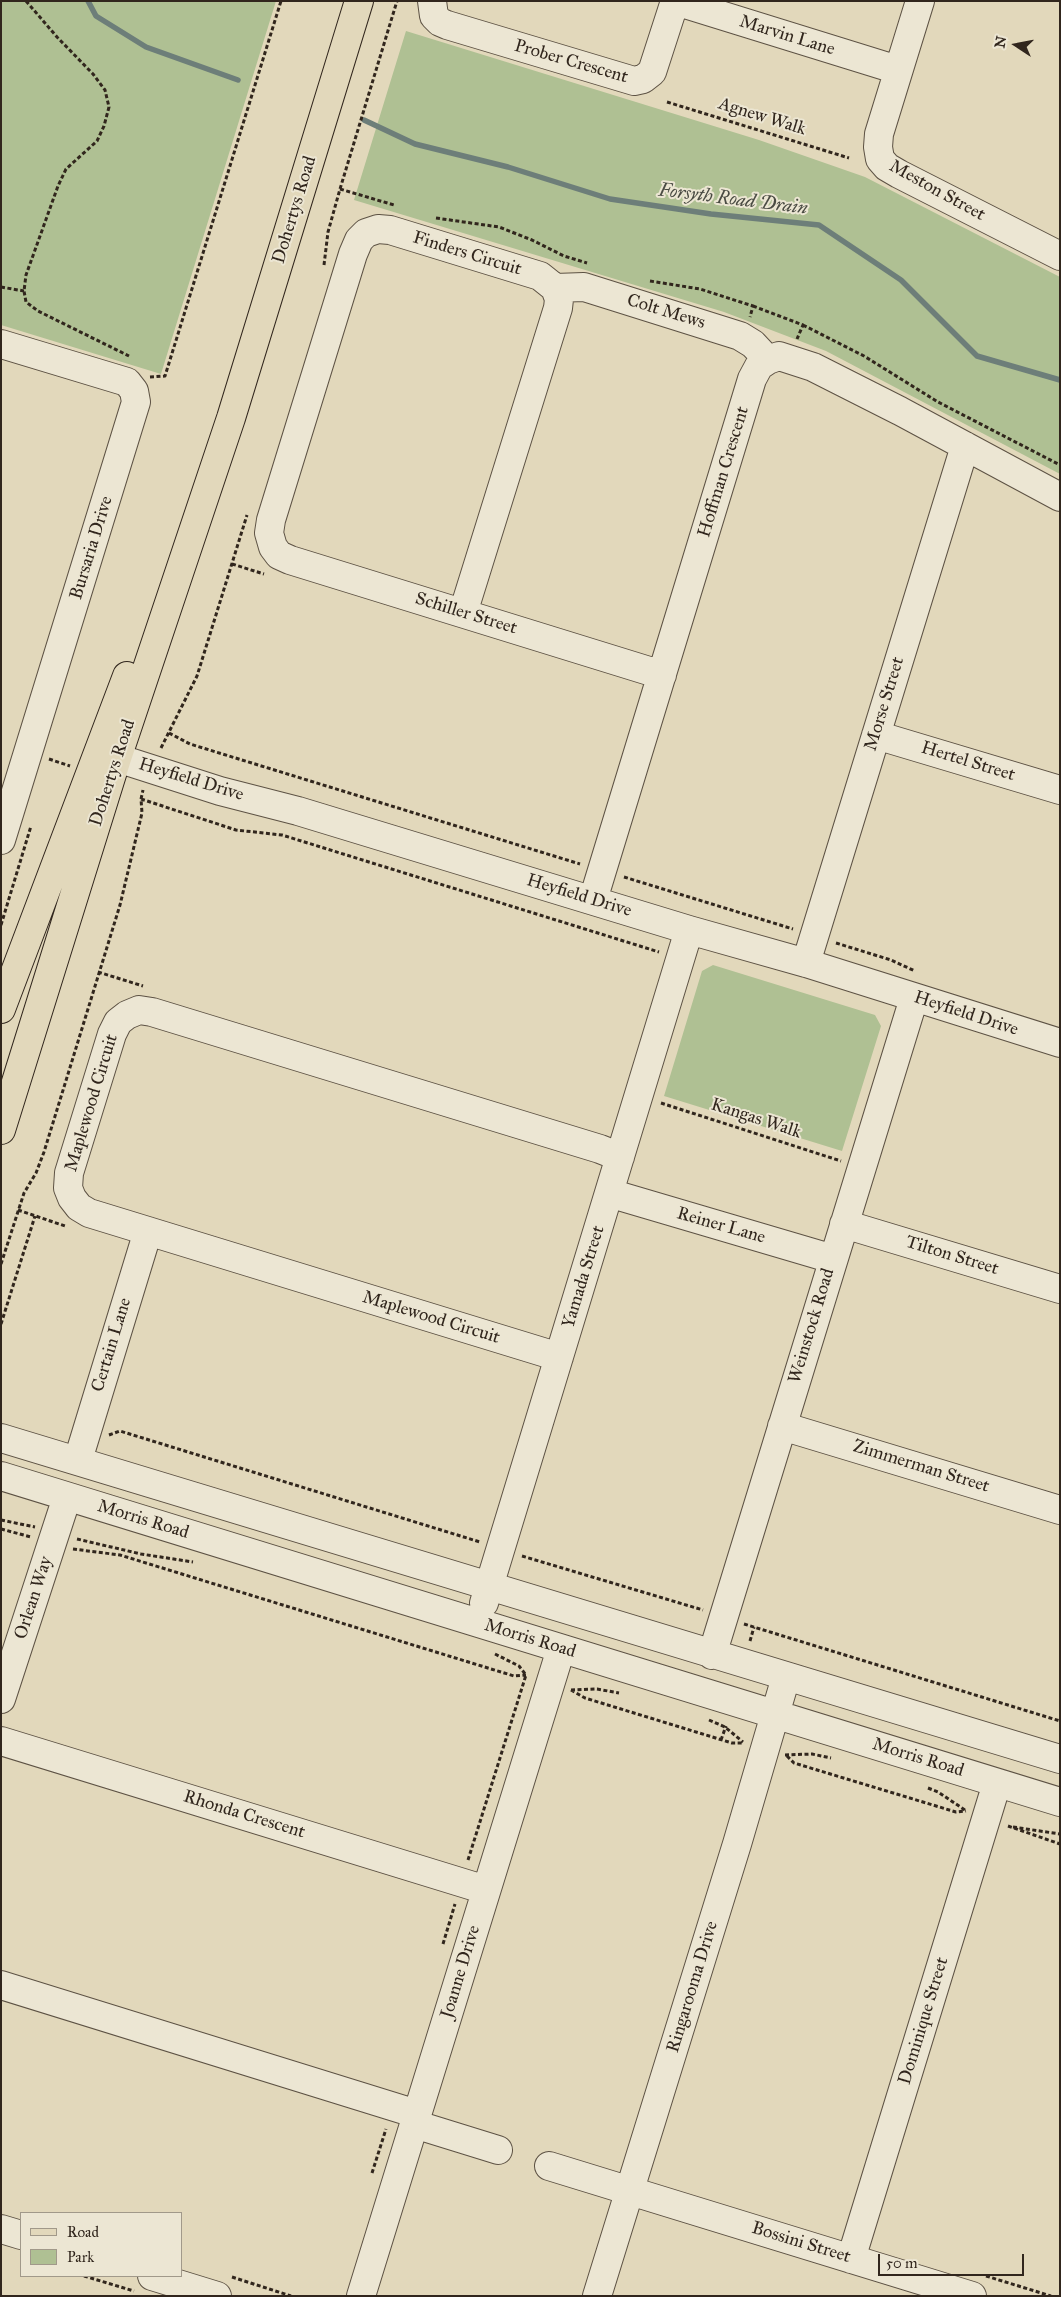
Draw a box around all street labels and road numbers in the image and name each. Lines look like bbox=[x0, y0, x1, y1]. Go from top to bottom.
street label: Marvin Lane bbox=[737, 11, 837, 61]
street label: Prober Crescent bbox=[512, 35, 630, 89]
street label: Agnew Walk bbox=[716, 93, 808, 141]
street label: Dohertys Road bbox=[268, 154, 322, 266]
street label: Meston Street bbox=[885, 156, 989, 226]
street label: Finders Circuit bbox=[410, 227, 524, 281]
street label: Colt Mews bbox=[624, 290, 708, 334]
street label: Hoffman Crescent bbox=[694, 404, 754, 540]
street label: Bursaria Drive bbox=[66, 494, 118, 602]
street label: Schiller Street bbox=[412, 588, 520, 640]
street label: Morse Street bbox=[861, 655, 909, 753]
street label: Dohertys Road bbox=[86, 717, 140, 829]
street label: Hertel Street bbox=[918, 737, 1018, 787]
street label: Heyfield Drive bbox=[136, 754, 246, 806]
street label: Heyfield Drive bbox=[524, 870, 634, 922]
street label: Heyfield Drive bbox=[911, 987, 1021, 1041]
street label: Maplewood Circuit bbox=[61, 1032, 123, 1174]
street label: Kangas Walk bbox=[708, 1094, 804, 1144]
street label: Reiner Lane bbox=[674, 1203, 768, 1249]
street label: Yamada Street bbox=[558, 1223, 610, 1331]
street label: Tilton Street bbox=[903, 1232, 1001, 1280]
street label: Weinstock Road bbox=[784, 1266, 840, 1386]
street label: Maplewood Circuit bbox=[360, 1287, 502, 1349]
street label: Certain Lane bbox=[87, 1295, 137, 1395]
street label: Zimmerman Street bbox=[850, 1436, 992, 1498]
street label: Morris Road bbox=[95, 1496, 191, 1544]
street label: Orlean Way bbox=[10, 1554, 58, 1642]
street label: Morris Road bbox=[482, 1615, 578, 1663]
street label: Morris Road bbox=[870, 1734, 966, 1782]
street label: Rhonda Crescent bbox=[181, 1786, 307, 1844]
street label: Ringarooma Drive bbox=[663, 1919, 723, 2055]
street label: Joanne Drive bbox=[437, 1923, 485, 2021]
street label: Dominique Street bbox=[894, 1955, 954, 2087]
street label: Bossini Street bbox=[749, 2218, 853, 2268]

